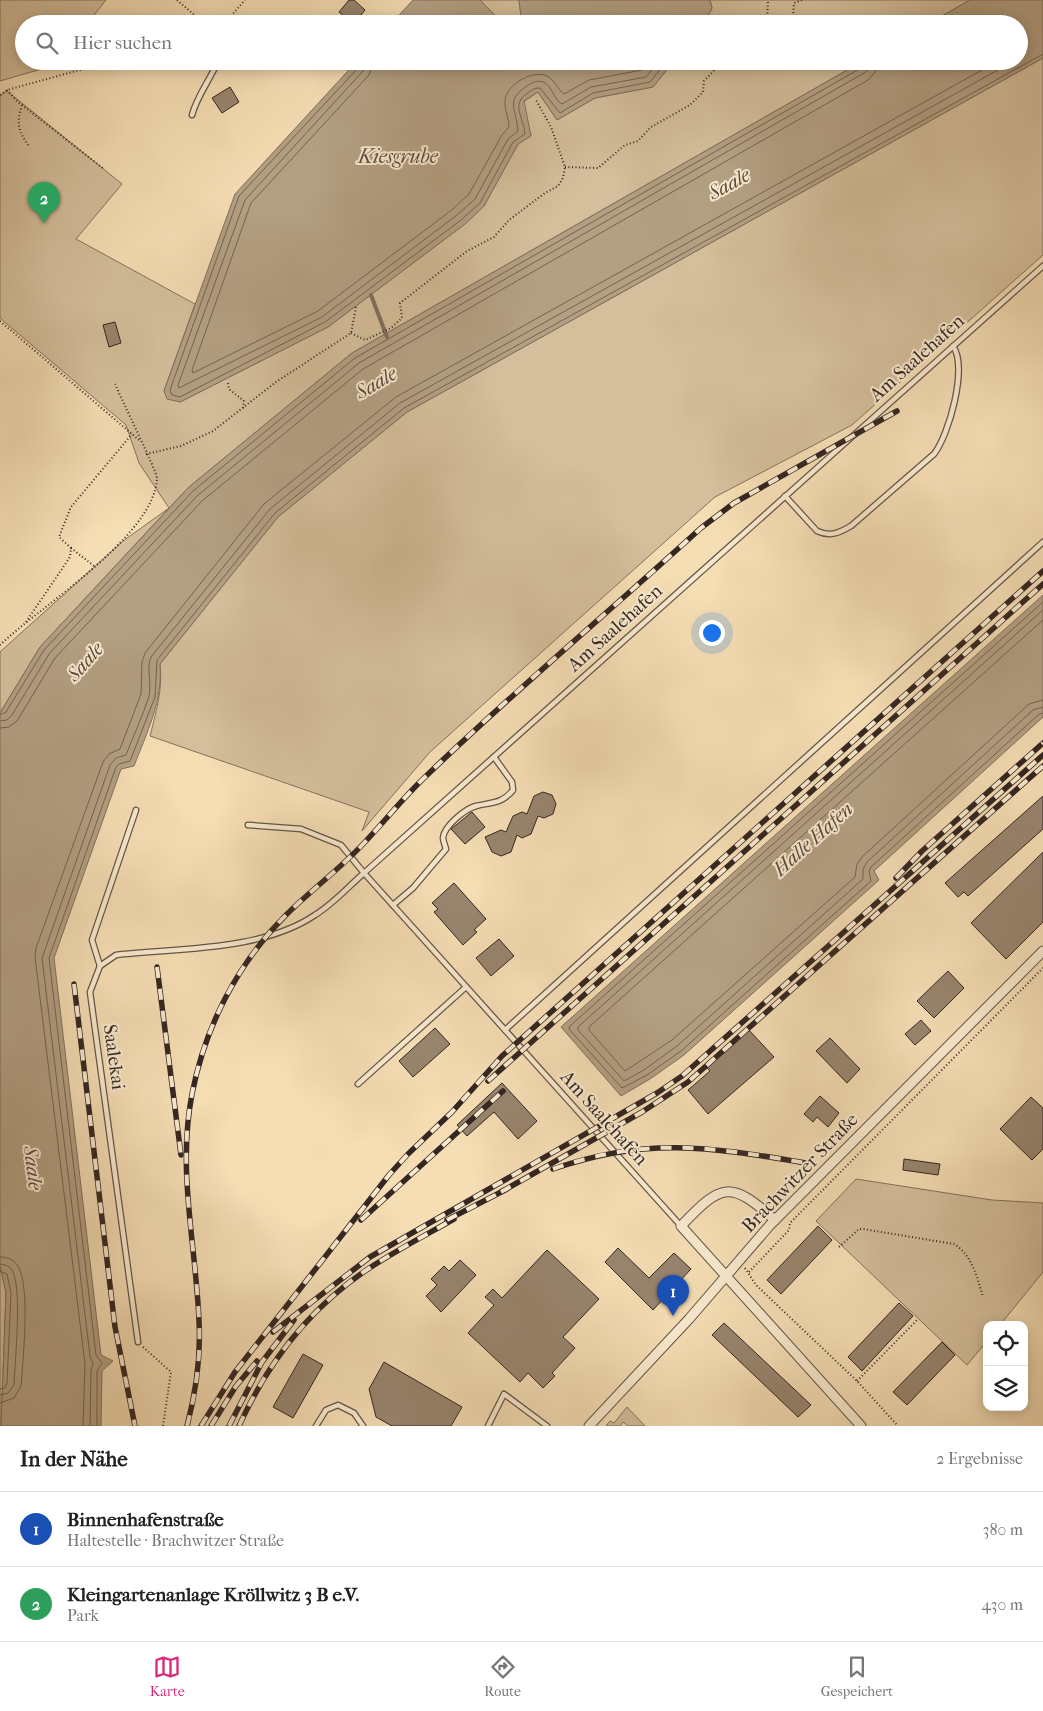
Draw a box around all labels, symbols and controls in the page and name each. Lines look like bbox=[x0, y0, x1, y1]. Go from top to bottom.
search box bbox=[15, 15, 1028, 70]
icon: search bbox=[33, 29, 61, 57]
text: Hier suchen bbox=[73, 32, 172, 54]
water label: Kiesgrube bbox=[356, 145, 439, 168]
water label: Saale bbox=[703, 163, 755, 205]
pin: 2 bbox=[28, 182, 60, 223]
street label: Am Saalehafen bbox=[864, 310, 969, 407]
water label: Saale bbox=[350, 361, 402, 405]
street label: Am Saalehafen bbox=[562, 580, 667, 677]
your location bbox=[699, 620, 725, 646]
water label: Saale bbox=[61, 637, 109, 687]
water label: Halle Hafen bbox=[768, 797, 857, 881]
street label: Saalekai bbox=[99, 1023, 130, 1092]
street label: Am Saalehafen bbox=[555, 1065, 652, 1170]
street label: Brachwitzer Straße bbox=[737, 1109, 863, 1237]
water label: Saale bbox=[19, 1144, 47, 1192]
pin: 1 bbox=[657, 1275, 689, 1316]
map controls bbox=[983, 1321, 1028, 1411]
button: locate bbox=[983, 1321, 1028, 1366]
button: layers bbox=[983, 1366, 1028, 1411]
text: In der Nähe bbox=[20, 1447, 128, 1471]
text: 2 Ergebnisse bbox=[936, 1449, 1023, 1468]
text: Binnenhafenstraße bbox=[67, 1509, 224, 1531]
text: 1 bbox=[33, 1520, 39, 1539]
text: 380 m bbox=[983, 1520, 1023, 1539]
text: Haltestelle · Brachwitzer Straße bbox=[67, 1531, 284, 1550]
text: Kleingartenanlage Kröllwitz 3 B e.V. bbox=[67, 1584, 359, 1606]
text: 2 bbox=[32, 1595, 40, 1614]
text: 430 m bbox=[981, 1595, 1023, 1614]
text: Park bbox=[67, 1606, 99, 1625]
tab: Karte bbox=[150, 1653, 185, 1700]
tab: Route bbox=[484, 1653, 521, 1700]
tab: Gespeichert bbox=[821, 1653, 893, 1700]

